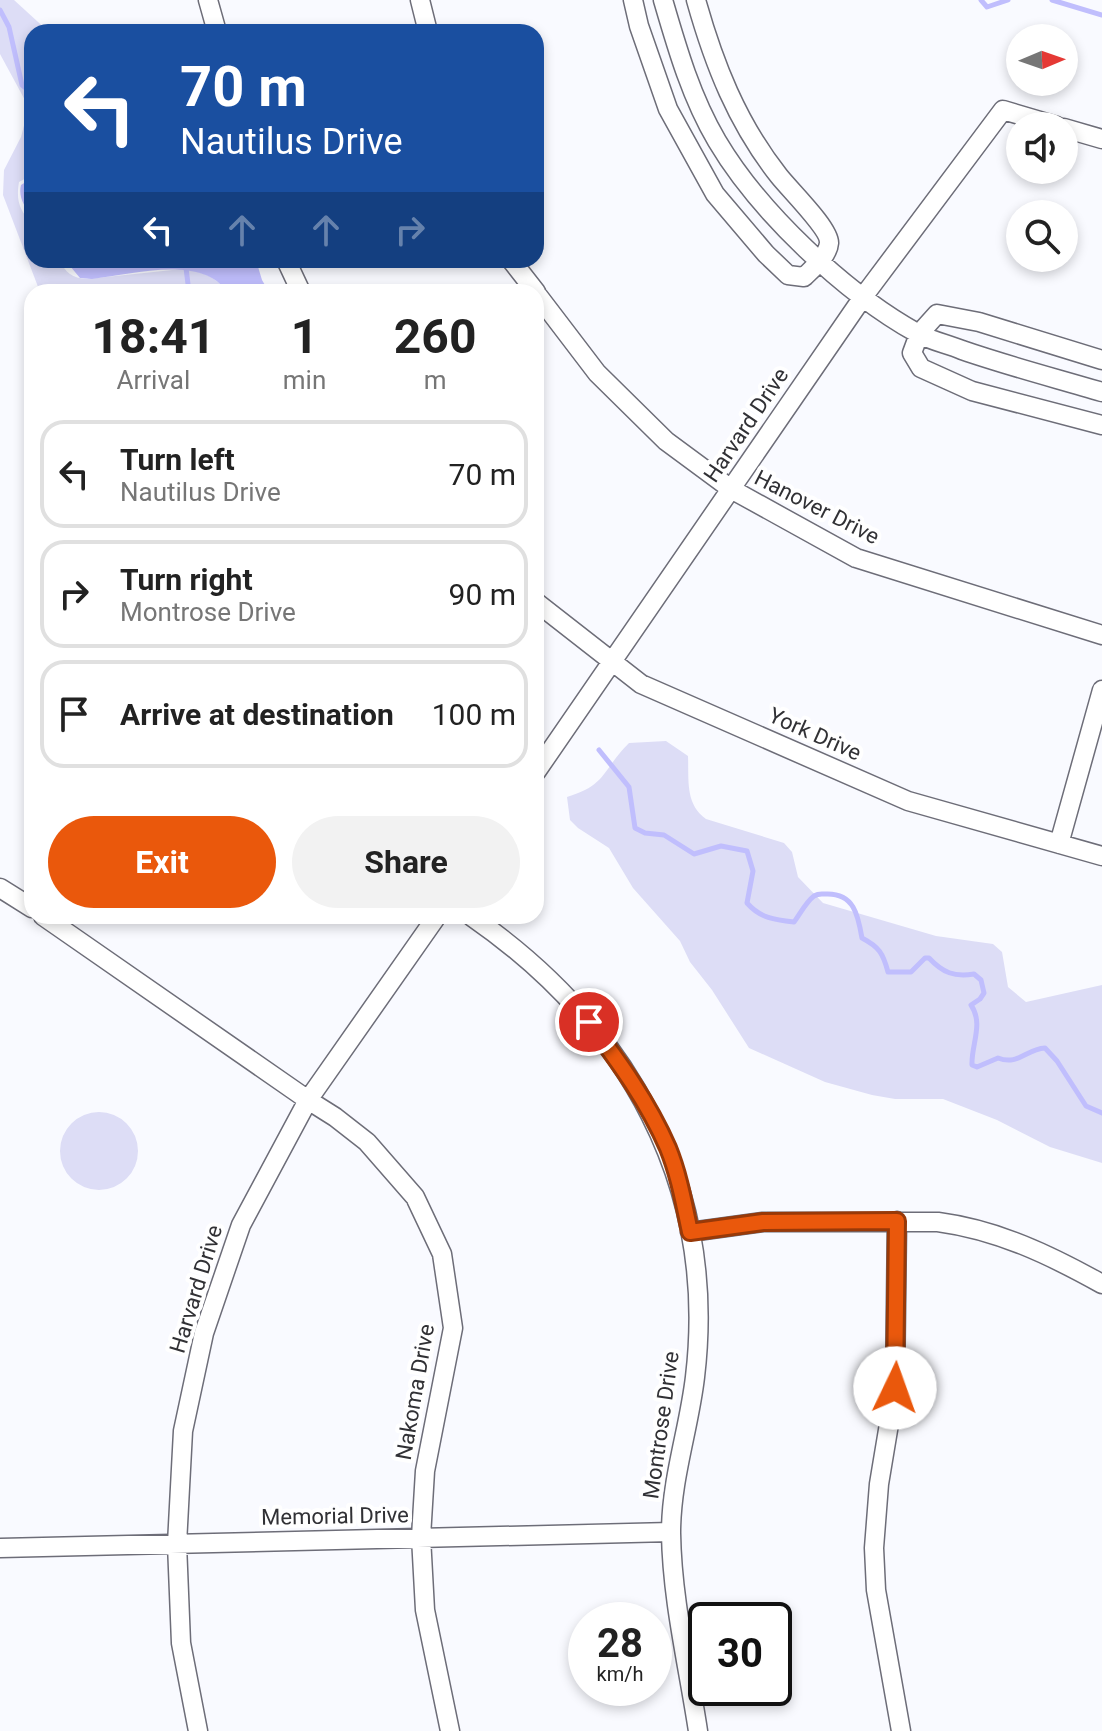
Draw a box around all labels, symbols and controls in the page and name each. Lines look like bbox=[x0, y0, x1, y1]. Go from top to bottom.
north arrow bbox=[1006, 24, 1078, 96]
map controls bbox=[1006, 24, 1078, 272]
text: 70 m bbox=[180, 54, 307, 120]
icon: left bbox=[48, 56, 152, 160]
button: sound bbox=[1006, 112, 1078, 184]
text: Nautilus Drive bbox=[180, 121, 403, 163]
button: search bbox=[1006, 200, 1078, 272]
icon: left bbox=[136, 208, 180, 252]
icon: ahead bbox=[220, 208, 264, 252]
icon: ahead bbox=[304, 208, 348, 252]
icon: right bbox=[388, 208, 432, 252]
text: 18:41 bbox=[92, 308, 215, 365]
text: 1 bbox=[291, 308, 318, 365]
text: 260 bbox=[394, 308, 476, 365]
street label: Harvard Drive bbox=[699, 363, 793, 487]
text: Arrival bbox=[117, 365, 190, 395]
text: min bbox=[283, 365, 326, 395]
text: m bbox=[424, 365, 447, 395]
text: Turn left bbox=[120, 442, 235, 477]
icon: left bbox=[52, 452, 96, 496]
text: 70 m bbox=[449, 457, 516, 492]
street label: Hanover Drive bbox=[750, 465, 884, 549]
text: Nautilus Drive bbox=[120, 477, 281, 507]
text: Turn right bbox=[120, 562, 253, 597]
icon: right bbox=[52, 572, 96, 616]
text: 90 m bbox=[449, 577, 516, 612]
text: Montrose Drive bbox=[120, 597, 296, 627]
icon: arrive bbox=[52, 692, 96, 736]
text: Arrive at destination bbox=[120, 697, 394, 732]
text: 100 m bbox=[432, 697, 516, 732]
street label: York Drive bbox=[765, 703, 865, 765]
button: Exit bbox=[48, 816, 276, 908]
button: Share bbox=[292, 816, 520, 908]
pin bbox=[555, 988, 623, 1056]
icon: arrive bbox=[567, 1000, 611, 1044]
street label: Harvard Drive bbox=[165, 1222, 227, 1356]
street label: Nakoma Drive bbox=[391, 1322, 439, 1462]
position arrow bbox=[853, 1346, 937, 1430]
street label: Montrose Drive bbox=[638, 1350, 684, 1500]
street label: Memorial Drive bbox=[261, 1502, 409, 1530]
speed limit sign: 30 bbox=[688, 1602, 792, 1706]
text: 28 bbox=[597, 1620, 643, 1667]
text: km/h bbox=[597, 1662, 643, 1686]

